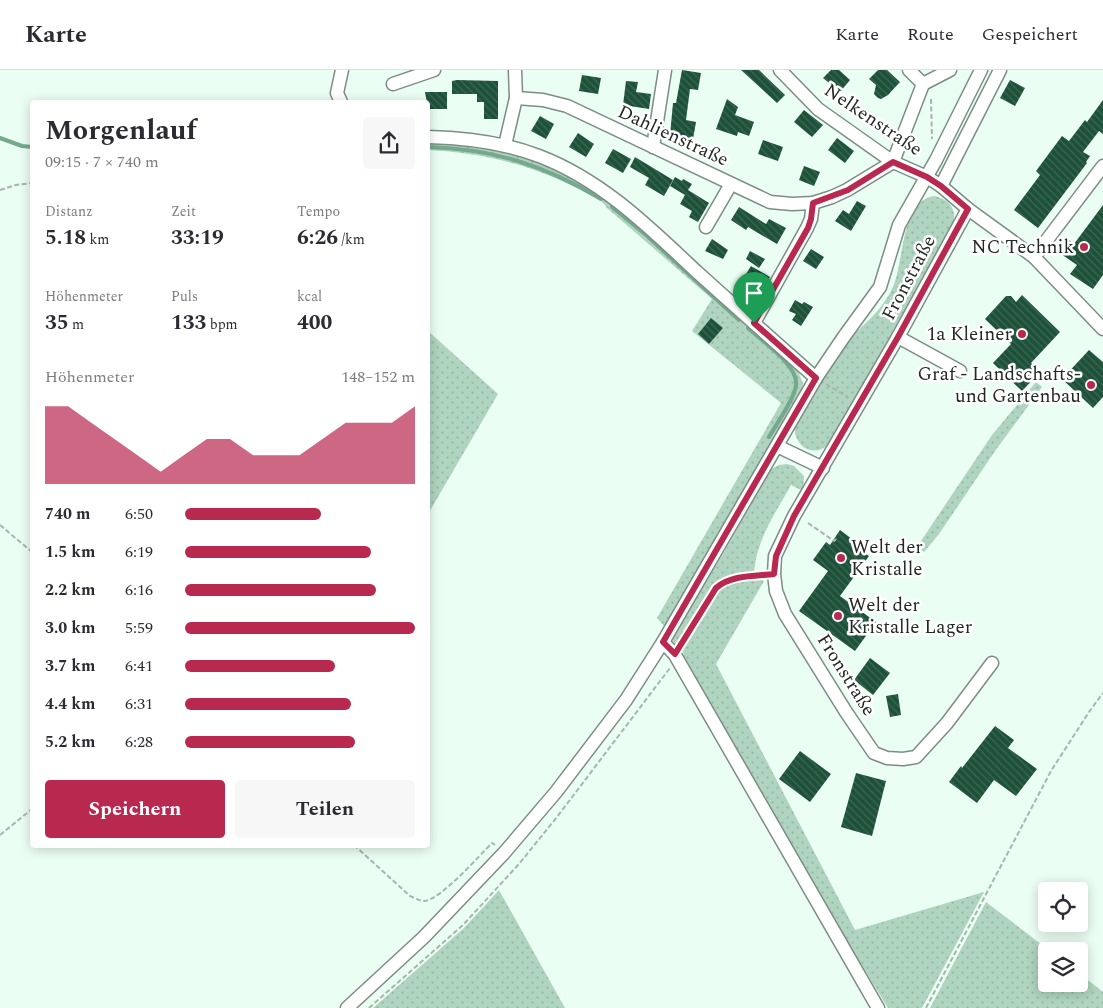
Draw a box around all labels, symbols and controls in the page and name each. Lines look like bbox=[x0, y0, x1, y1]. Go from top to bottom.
text: Karte bbox=[25, 17, 87, 53]
text: Karte bbox=[835, 21, 879, 48]
text: Route bbox=[907, 21, 954, 48]
text: Gespeichert bbox=[982, 21, 1078, 48]
street label: Nelkenstraße bbox=[818, 76, 928, 164]
street label: Dahlienstraße bbox=[613, 98, 733, 174]
text: Morgenlauf bbox=[45, 109, 197, 152]
button: share bbox=[363, 117, 415, 169]
text: 09:15 · 7 × 740 m bbox=[45, 150, 159, 174]
text: Distanz bbox=[45, 201, 93, 222]
text: Zeit bbox=[171, 201, 196, 222]
text: Tempo bbox=[297, 201, 340, 222]
text: 5.18 bbox=[45, 222, 86, 254]
text: 33:19 bbox=[171, 222, 224, 254]
text: 6:26 bbox=[297, 222, 338, 254]
text: km bbox=[86, 229, 109, 250]
text: /km bbox=[338, 229, 365, 250]
street label: Fronstraße bbox=[874, 230, 944, 326]
place label: NC Technik bbox=[972, 233, 1074, 262]
marker: NC Technik bbox=[1078, 241, 1090, 253]
pin bbox=[733, 272, 775, 323]
icon: arrive bbox=[740, 279, 768, 307]
text: Höhenmeter bbox=[45, 286, 123, 307]
text: Puls bbox=[171, 286, 198, 307]
text: kcal bbox=[297, 286, 322, 307]
text: 35 bbox=[45, 307, 69, 339]
text: 133 bbox=[171, 307, 206, 339]
text: 400 bbox=[297, 307, 332, 339]
text: m bbox=[69, 314, 84, 335]
text: bpm bbox=[206, 314, 238, 335]
place label: 1a Kleiner bbox=[927, 320, 1012, 349]
marker: 1a Kleiner bbox=[1016, 328, 1028, 340]
place label: Graf - Landschafts- und Gartenbau bbox=[918, 360, 1081, 411]
text: Höhenmeter bbox=[45, 365, 134, 389]
text: 148–152 m bbox=[341, 365, 415, 389]
marker: Graf - Landschafts- und Gartenbau bbox=[1085, 379, 1097, 391]
text: 740 m bbox=[45, 502, 90, 526]
text: 6:50 bbox=[125, 502, 153, 526]
place label: Welt der Kristalle bbox=[851, 533, 923, 584]
text: 1.5 km bbox=[45, 540, 95, 564]
text: 6:19 bbox=[125, 540, 153, 564]
marker: Welt der Kristalle bbox=[835, 552, 847, 564]
text: 2.2 km bbox=[45, 578, 95, 602]
text: 6:16 bbox=[125, 578, 153, 602]
place label: Welt der Kristalle Lager bbox=[848, 591, 973, 642]
marker: Welt der Kristalle Lager bbox=[832, 610, 844, 622]
text: 3.0 km bbox=[45, 616, 95, 640]
text: 5:59 bbox=[125, 616, 153, 640]
street label: Fronstraße bbox=[809, 628, 883, 722]
text: 3.7 km bbox=[45, 654, 95, 678]
text: 6:41 bbox=[125, 654, 153, 678]
text: 4.4 km bbox=[45, 692, 95, 716]
text: 6:31 bbox=[125, 692, 153, 716]
text: 5.2 km bbox=[45, 730, 95, 754]
text: 6:28 bbox=[125, 730, 153, 754]
button: Speichern bbox=[45, 780, 225, 838]
button: Teilen bbox=[235, 780, 415, 838]
map controls bbox=[1038, 882, 1088, 992]
button: locate bbox=[1038, 882, 1088, 932]
button: layers bbox=[1038, 942, 1088, 992]

